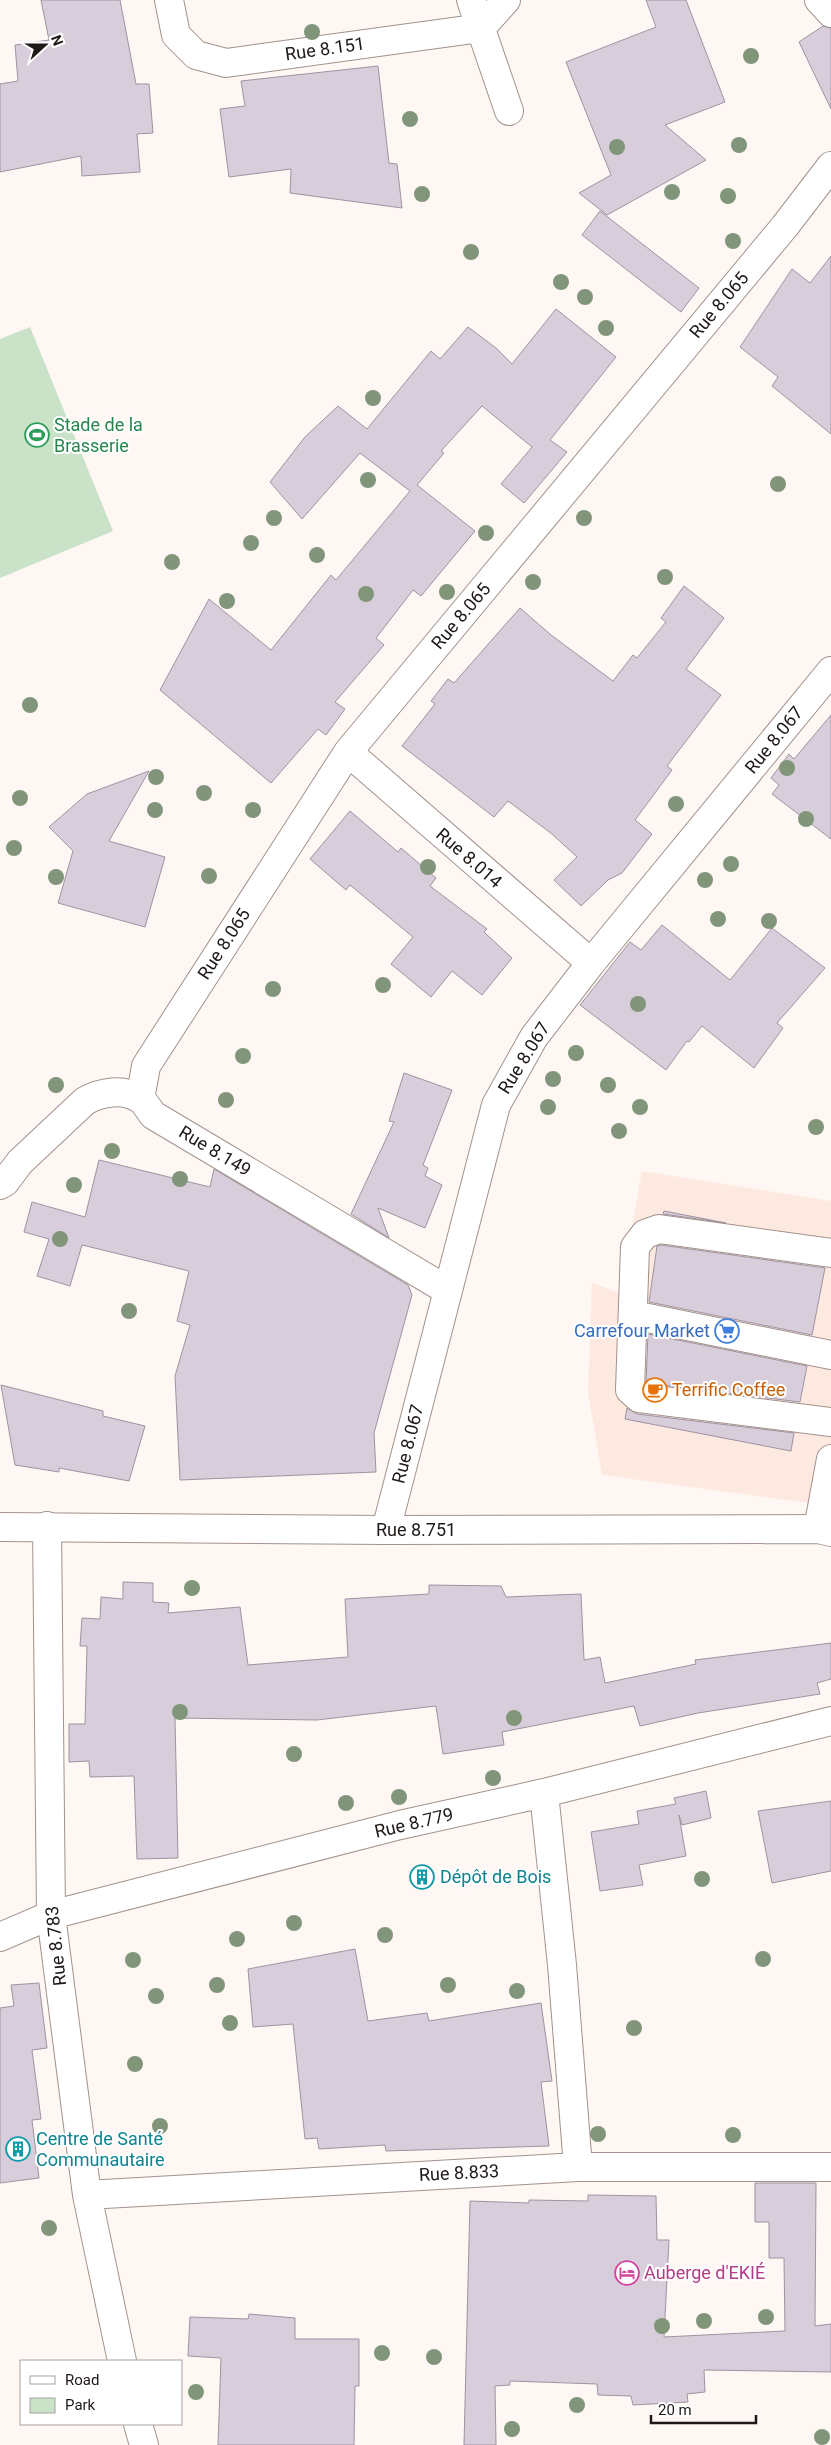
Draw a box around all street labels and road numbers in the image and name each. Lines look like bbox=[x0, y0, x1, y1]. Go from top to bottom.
street label: Rue 8.151 bbox=[284, 33, 366, 64]
street label: Rue 8.065 bbox=[685, 267, 752, 342]
street label: Rue 8.065 bbox=[427, 578, 494, 653]
street label: Rue 8.067 bbox=[740, 702, 807, 777]
street label: Rue 8.014 bbox=[432, 823, 506, 892]
street label: Rue 8.065 bbox=[193, 904, 254, 983]
street label: Rue 8.067 bbox=[493, 1018, 554, 1097]
street label: Rue 8.149 bbox=[175, 1121, 255, 1180]
street label: Rue 8.067 bbox=[388, 1402, 427, 1485]
street label: Rue 8.751 bbox=[376, 1519, 456, 1540]
street label: Rue 8.779 bbox=[372, 1803, 455, 1842]
street label: Rue 8.783 bbox=[41, 1905, 70, 1987]
street label: Rue 8.833 bbox=[418, 2160, 500, 2185]

